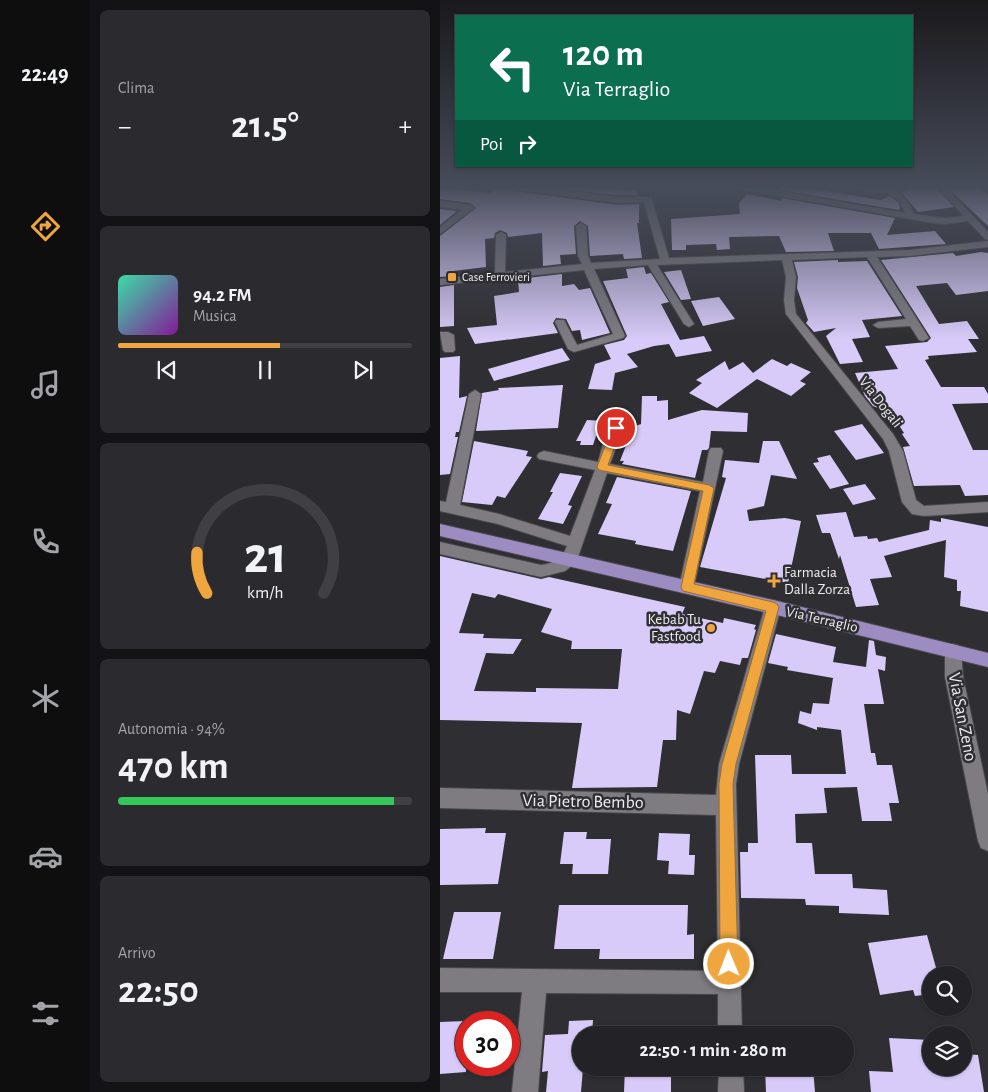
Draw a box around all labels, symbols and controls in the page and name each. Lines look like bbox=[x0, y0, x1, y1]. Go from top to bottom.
icon: left bbox=[480, 35, 545, 100]
text: 120 m bbox=[563, 37, 644, 72]
text: 22:49 bbox=[21, 63, 69, 85]
text: Via Terraglio bbox=[563, 78, 670, 100]
text: Clima bbox=[118, 80, 154, 96]
text: 21.5° bbox=[231, 107, 299, 145]
text: − bbox=[118, 113, 131, 141]
text: + bbox=[399, 113, 412, 141]
icon: right bbox=[513, 130, 541, 158]
text: Poi bbox=[480, 135, 503, 154]
icon: directions bbox=[28, 209, 63, 244]
marker: Case Ferrovieri bbox=[446, 271, 458, 283]
place label: Case Ferrovieri bbox=[462, 271, 530, 283]
text: 94.2 FM bbox=[193, 286, 252, 305]
text: Musica bbox=[193, 308, 237, 324]
icon: previous bbox=[153, 356, 181, 384]
icon: pause bbox=[251, 356, 279, 384]
icon: next bbox=[349, 356, 377, 384]
icon: music bbox=[28, 367, 63, 402]
street label: Via Dogali bbox=[856, 374, 905, 431]
pin bbox=[595, 407, 637, 449]
icon: arrive bbox=[602, 414, 630, 442]
icon: phone bbox=[28, 524, 63, 559]
text: 21 bbox=[243, 530, 287, 582]
place label: Farmacia Dalla Zorza bbox=[784, 565, 850, 597]
marker: Farmacia Dalla Zorza bbox=[768, 575, 780, 587]
text: km/h bbox=[247, 584, 283, 602]
street label: Via Terraglio bbox=[785, 604, 859, 635]
place label: Kebab Tu Fastfood bbox=[648, 612, 701, 644]
marker: Kebab Tu Fastfood bbox=[705, 622, 717, 634]
street label: Via San Zeno bbox=[945, 671, 979, 763]
icon: climate bbox=[28, 681, 63, 716]
text: Autonomia · 94% bbox=[118, 721, 225, 737]
text: 470 km bbox=[118, 748, 229, 786]
street label: Via Pietro Bembo bbox=[522, 792, 644, 812]
icon: car bbox=[28, 839, 63, 874]
position arrow bbox=[702, 937, 754, 989]
text: Arrivo bbox=[118, 945, 156, 961]
map controls bbox=[922, 966, 972, 1076]
button: search bbox=[922, 966, 972, 1016]
text: 22:50 bbox=[118, 972, 199, 1010]
icon: filters bbox=[28, 996, 63, 1031]
speed limit sign: 30 bbox=[455, 1011, 520, 1076]
button: layers bbox=[922, 1026, 972, 1076]
text: 22:50 · 1 min · 280 m bbox=[639, 1041, 787, 1060]

